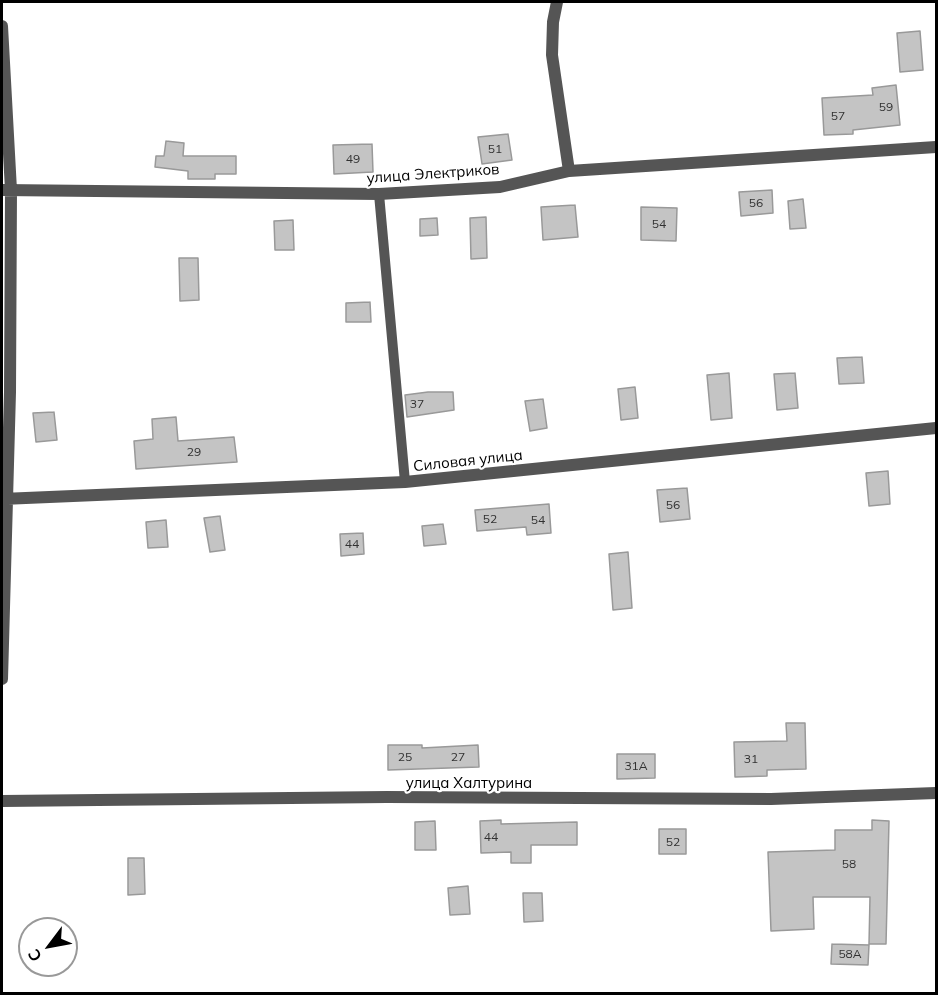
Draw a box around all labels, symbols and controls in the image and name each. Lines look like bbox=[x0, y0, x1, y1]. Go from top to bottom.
house number: 59 bbox=[879, 100, 893, 114]
house number: 57 bbox=[831, 109, 845, 123]
house number: 51 bbox=[488, 142, 502, 156]
house number: 49 bbox=[346, 152, 360, 166]
street label: улица Электриков bbox=[366, 160, 500, 188]
house number: 56 bbox=[749, 196, 763, 210]
house number: 54 bbox=[652, 217, 666, 231]
house number: 37 bbox=[410, 397, 424, 411]
house number: 29 bbox=[187, 445, 201, 459]
street label: Силовая улица bbox=[412, 446, 524, 476]
house number: 56 bbox=[666, 498, 680, 512]
house number: 52 bbox=[483, 512, 497, 526]
house number: 54 bbox=[531, 513, 545, 527]
house number: 44 bbox=[345, 537, 359, 551]
house number: 25 bbox=[398, 750, 412, 764]
house number: 27 bbox=[451, 750, 465, 764]
house number: 31 bbox=[744, 752, 758, 766]
house number: 31А bbox=[624, 759, 648, 773]
street label: улица Халтурина bbox=[406, 774, 532, 792]
house number: 44 bbox=[484, 830, 498, 844]
house number: 52 bbox=[666, 835, 680, 849]
house number: 58 bbox=[842, 857, 856, 871]
north arrow bbox=[18, 917, 78, 977]
text: С bbox=[23, 946, 46, 965]
house number: 58А bbox=[838, 947, 862, 961]

